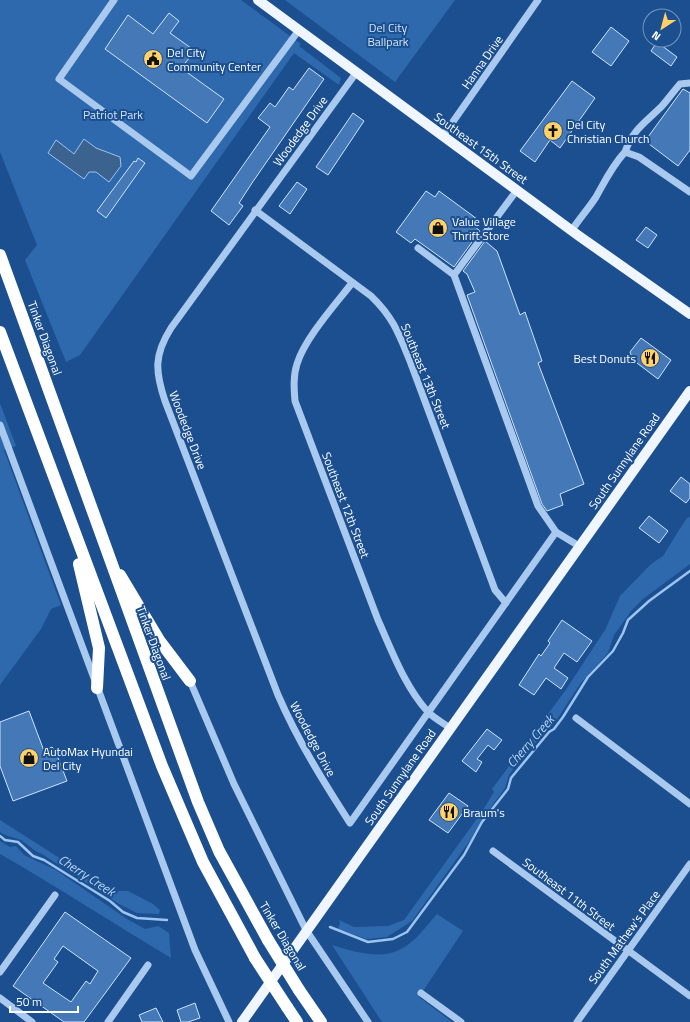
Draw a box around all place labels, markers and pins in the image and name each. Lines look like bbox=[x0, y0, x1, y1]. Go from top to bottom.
place label: Del City Community Center bbox=[167, 43, 261, 76]
public building icon: Del City Community Center bbox=[142, 48, 164, 70]
place label: Del City Christian Church bbox=[567, 115, 649, 148]
church icon: Del City Christian Church bbox=[542, 120, 564, 142]
place label: Value Village Thrift Store bbox=[452, 212, 516, 245]
shop icon: Value Village Thrift Store bbox=[427, 217, 449, 239]
restaurant icon: Best Donuts bbox=[639, 347, 661, 369]
place label: Best Donuts bbox=[573, 349, 636, 368]
place label: AutoMax Hyundai Del City bbox=[43, 742, 133, 775]
shop icon: AutoMax Hyundai Del City bbox=[18, 747, 40, 769]
restaurant icon: Braum's bbox=[438, 801, 460, 823]
place label: Braum's bbox=[463, 803, 505, 822]

